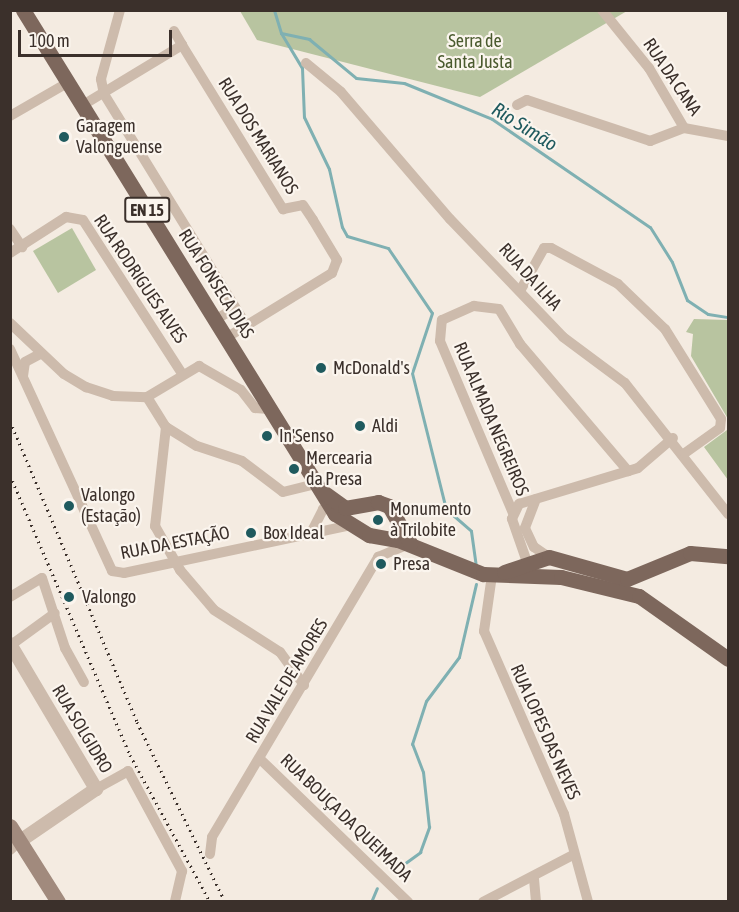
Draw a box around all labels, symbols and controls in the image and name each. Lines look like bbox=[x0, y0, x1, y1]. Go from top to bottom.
scale bar bbox=[21, 18, 176, 56]
text: 100 m bbox=[29, 30, 70, 51]
park label: Serra de Santa Justa bbox=[437, 31, 513, 74]
street label: RUA DA CANA bbox=[638, 34, 706, 120]
street label: RUA DOS MARIANOS bbox=[213, 74, 303, 198]
water label: Rio Simão bbox=[488, 97, 562, 155]
place label: Garagem Valonguense bbox=[76, 116, 162, 158]
marker: Garagem Valonguense bbox=[57, 130, 71, 144]
road number: EN 15 bbox=[123, 197, 171, 223]
street label: RUA RODRIGUES ALVES bbox=[89, 211, 191, 347]
street label: RUA FONSECA DIAS bbox=[174, 225, 258, 343]
street label: RUA DA ILHA bbox=[494, 239, 566, 315]
street label: RUA ALMADA NEGREIROS bbox=[449, 339, 533, 499]
place label: McDonald's bbox=[333, 357, 410, 379]
marker: McDonald's bbox=[314, 361, 328, 375]
place label: Aldi bbox=[372, 415, 398, 437]
marker: Aldi bbox=[353, 419, 367, 433]
place label: In'Senso bbox=[279, 425, 334, 447]
marker: In'Senso bbox=[260, 429, 274, 443]
place label: Mercearia da Presa bbox=[306, 448, 373, 490]
marker: Mercearia da Presa bbox=[287, 462, 301, 476]
place label: Valongo (Estação) bbox=[81, 485, 141, 528]
marker: Valongo (Estação) bbox=[62, 499, 76, 513]
place label: Monumento à Trilobite bbox=[390, 499, 471, 542]
marker: Monumento à Trilobite bbox=[371, 513, 385, 527]
street label: RUA DA ESTAÇÃO bbox=[118, 522, 232, 564]
place label: Box Ideal bbox=[263, 522, 324, 544]
marker: Box Ideal bbox=[244, 526, 258, 540]
place label: Presa bbox=[393, 553, 430, 575]
marker: Presa bbox=[374, 557, 388, 571]
place label: Valongo bbox=[82, 586, 136, 608]
marker: Valongo bbox=[60, 588, 78, 606]
street label: RUA VALE DE AMORES bbox=[241, 615, 333, 747]
street label: RUA LOPES DAS NEVES bbox=[505, 661, 585, 803]
street label: RUA SOLGIDRO bbox=[47, 681, 117, 777]
street label: RUA BOUÇA DA QUEIMADA bbox=[276, 750, 416, 886]

